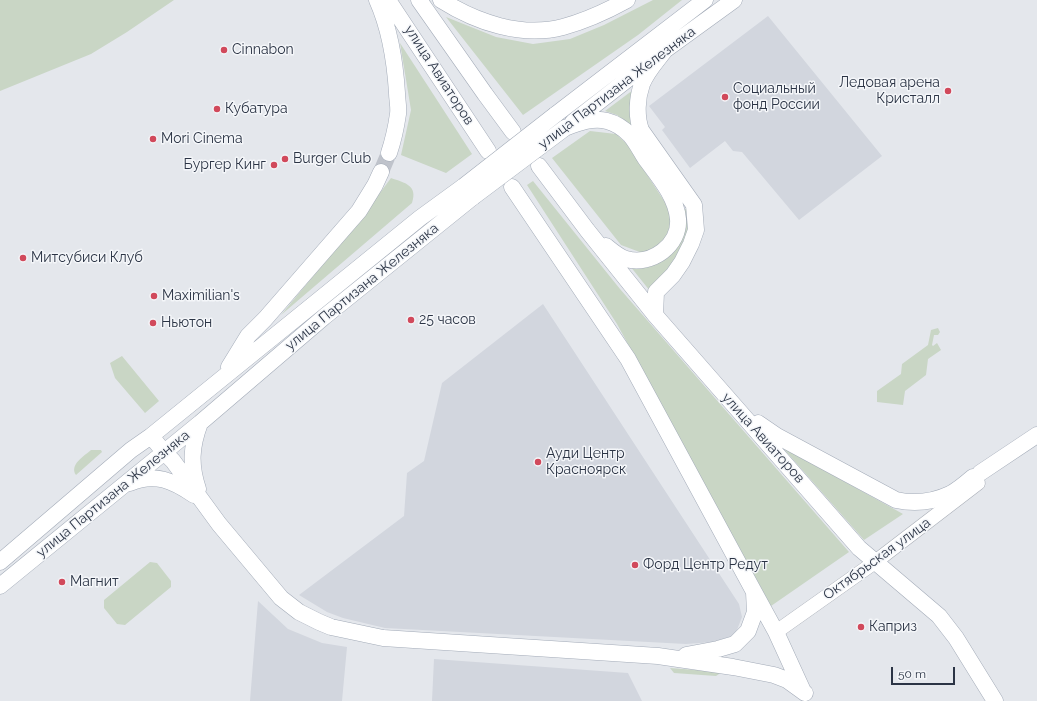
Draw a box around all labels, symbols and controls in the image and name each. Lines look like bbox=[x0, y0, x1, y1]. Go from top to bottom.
street label: улица Авиаторов bbox=[401, 22, 477, 128]
street label: улица Партизана Железняка bbox=[535, 23, 699, 153]
place label: Cinnabon bbox=[232, 42, 294, 58]
marker: Cinnabon bbox=[219, 45, 229, 55]
place label: Ледовая арена Кристалл bbox=[839, 75, 940, 108]
place label: Социальный фонд России bbox=[733, 81, 820, 114]
marker: Ледовая арена Кристалл bbox=[943, 86, 953, 96]
marker: Социальный фонд России bbox=[720, 92, 730, 102]
place label: Кубатура bbox=[225, 101, 288, 117]
marker: Кубатура bbox=[212, 104, 222, 114]
place label: Mori Cinema bbox=[161, 131, 243, 147]
marker: Mori Cinema bbox=[148, 134, 158, 144]
place label: Burger Club bbox=[293, 151, 371, 167]
marker: Burger Club bbox=[280, 154, 290, 164]
place label: Бургер Кинг bbox=[184, 157, 266, 173]
marker: Бургер Кинг bbox=[269, 160, 279, 170]
street label: улица Партизана Железняка bbox=[282, 220, 442, 354]
place label: Митсубиси Клуб bbox=[31, 250, 143, 266]
marker: Митсубиси Клуб bbox=[18, 253, 28, 263]
place label: Maximilian's bbox=[162, 288, 240, 304]
marker: Maximilian's bbox=[149, 291, 159, 301]
place label: 25 часов bbox=[419, 312, 476, 328]
place label: Ньютон bbox=[161, 315, 212, 331]
marker: 25 часов bbox=[406, 315, 416, 325]
marker: Ньютон bbox=[148, 318, 158, 328]
street label: улица Авиаторов bbox=[718, 389, 808, 487]
street label: улица Партизана Железняка bbox=[33, 427, 193, 561]
place label: Ауди Центр Красноярск bbox=[546, 446, 626, 478]
marker: Ауди Центр Красноярск bbox=[533, 457, 543, 467]
street label: Октябрьская улица bbox=[820, 514, 934, 604]
place label: Форд Центр Редут bbox=[643, 557, 768, 573]
marker: Форд Центр Редут bbox=[630, 560, 640, 570]
place label: Магнит bbox=[70, 574, 119, 590]
marker: Магнит bbox=[57, 577, 67, 587]
place label: Каприз bbox=[869, 619, 917, 635]
marker: Каприз bbox=[856, 622, 866, 632]
scale bar bbox=[893, 659, 957, 685]
text: 50 m bbox=[898, 667, 926, 681]

